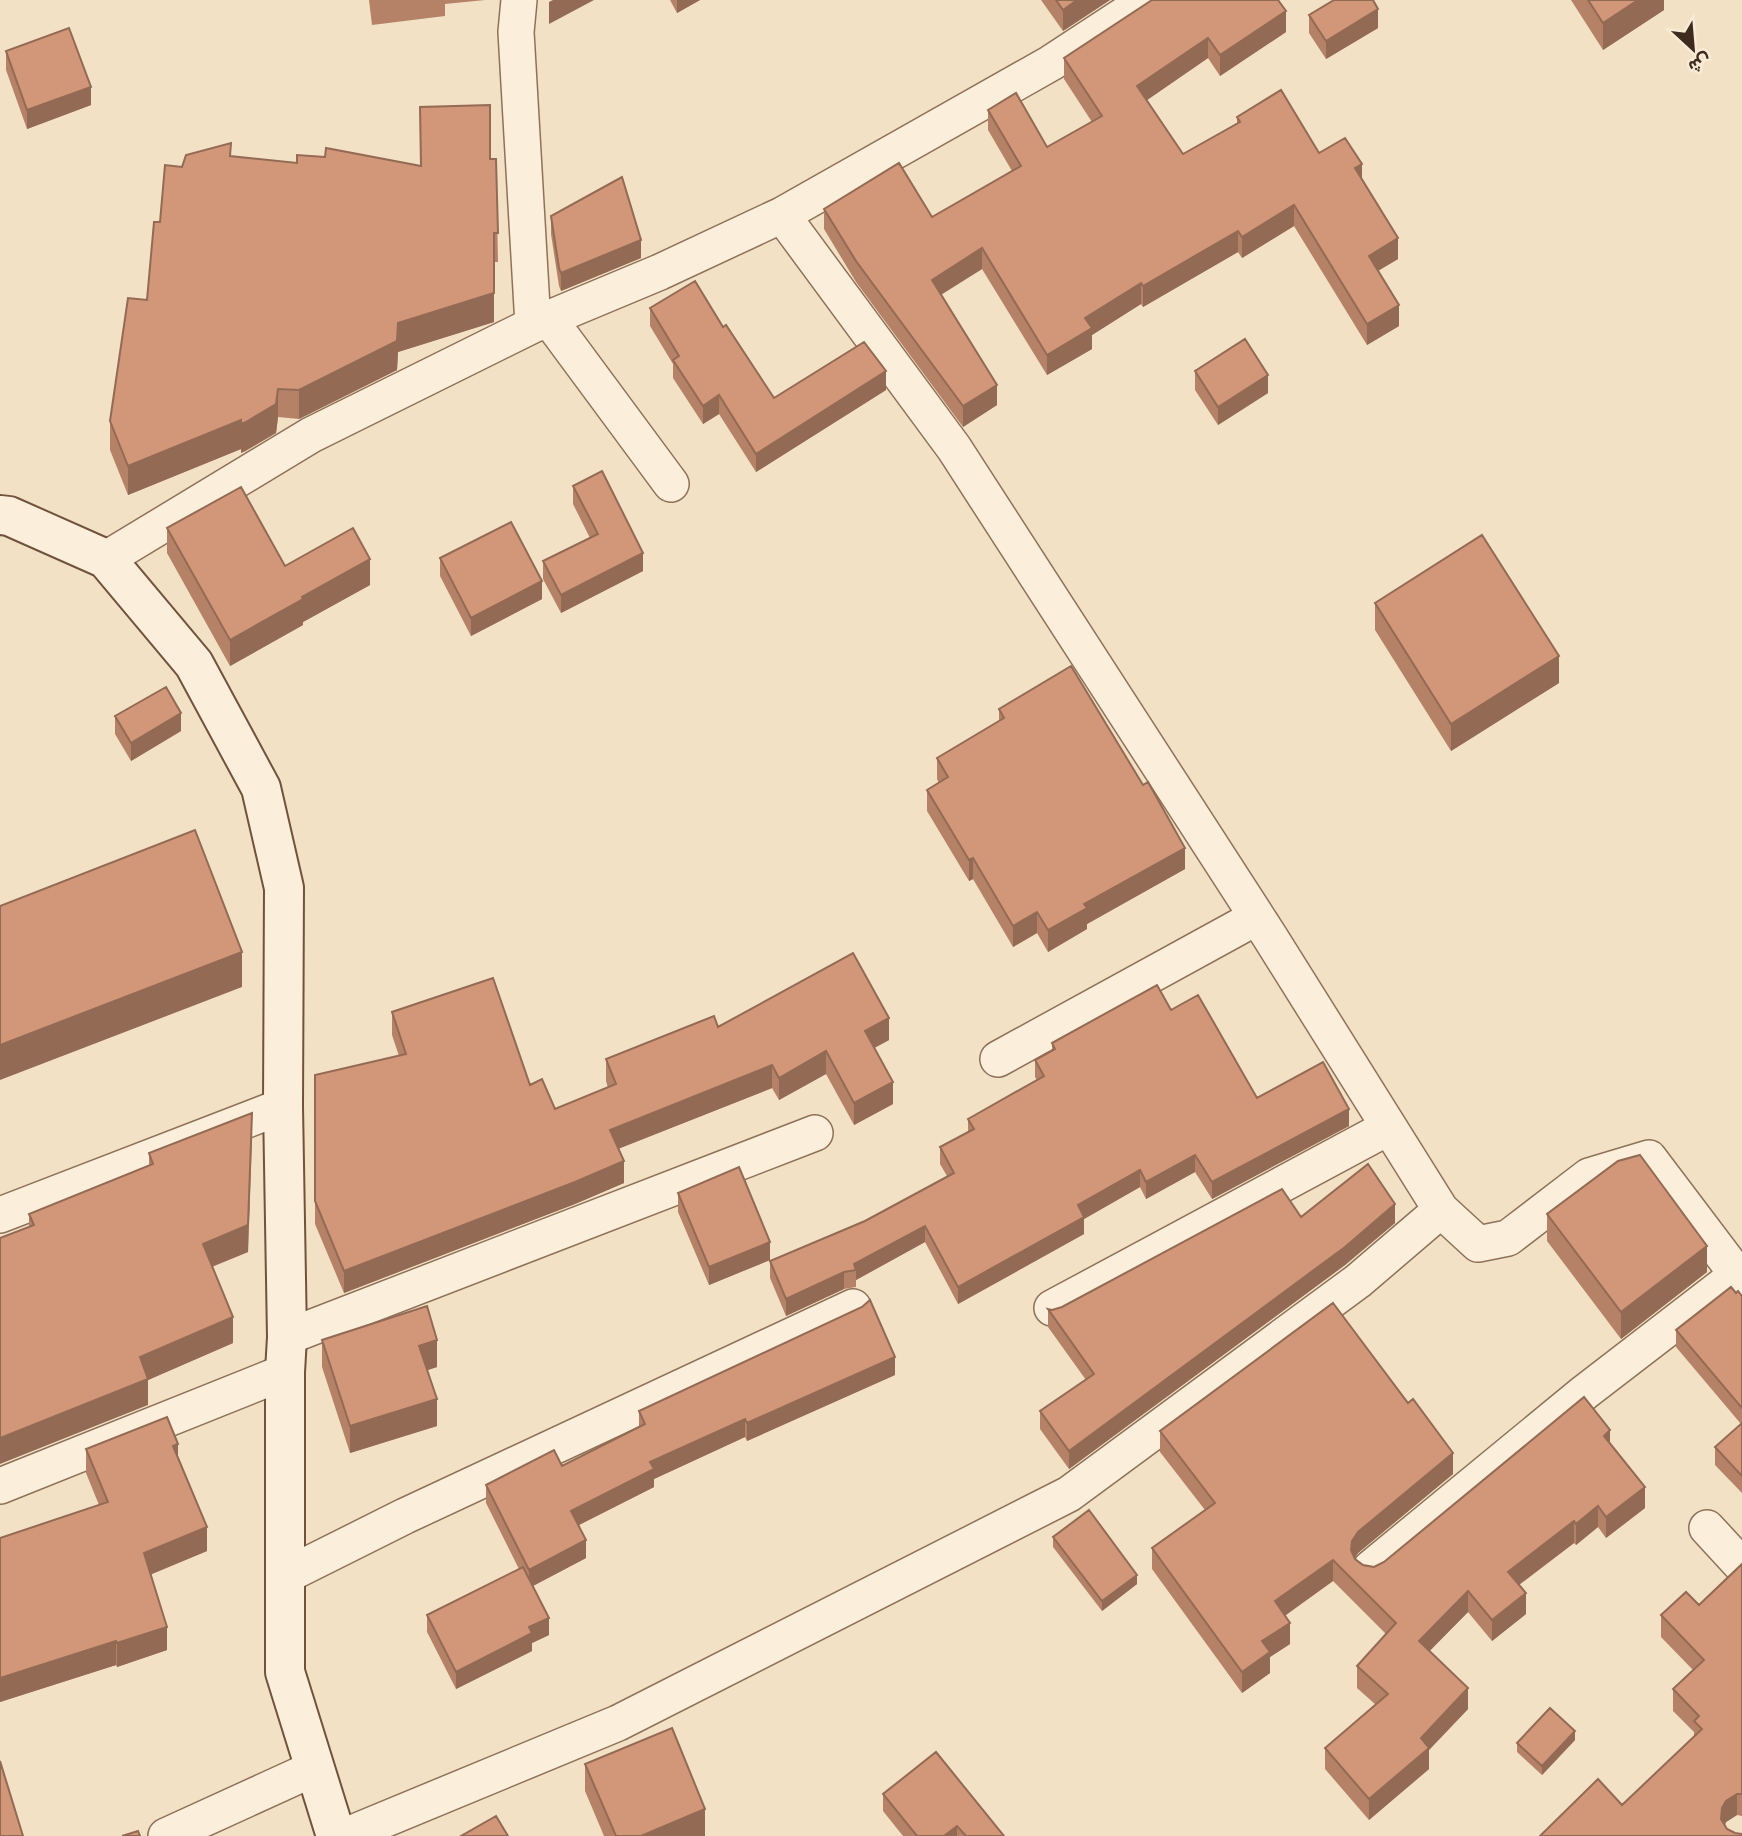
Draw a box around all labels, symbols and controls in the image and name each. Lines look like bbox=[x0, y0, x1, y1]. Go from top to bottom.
north arrow bbox=[1658, 14, 1728, 84]
text: ش bbox=[1685, 48, 1716, 79]

